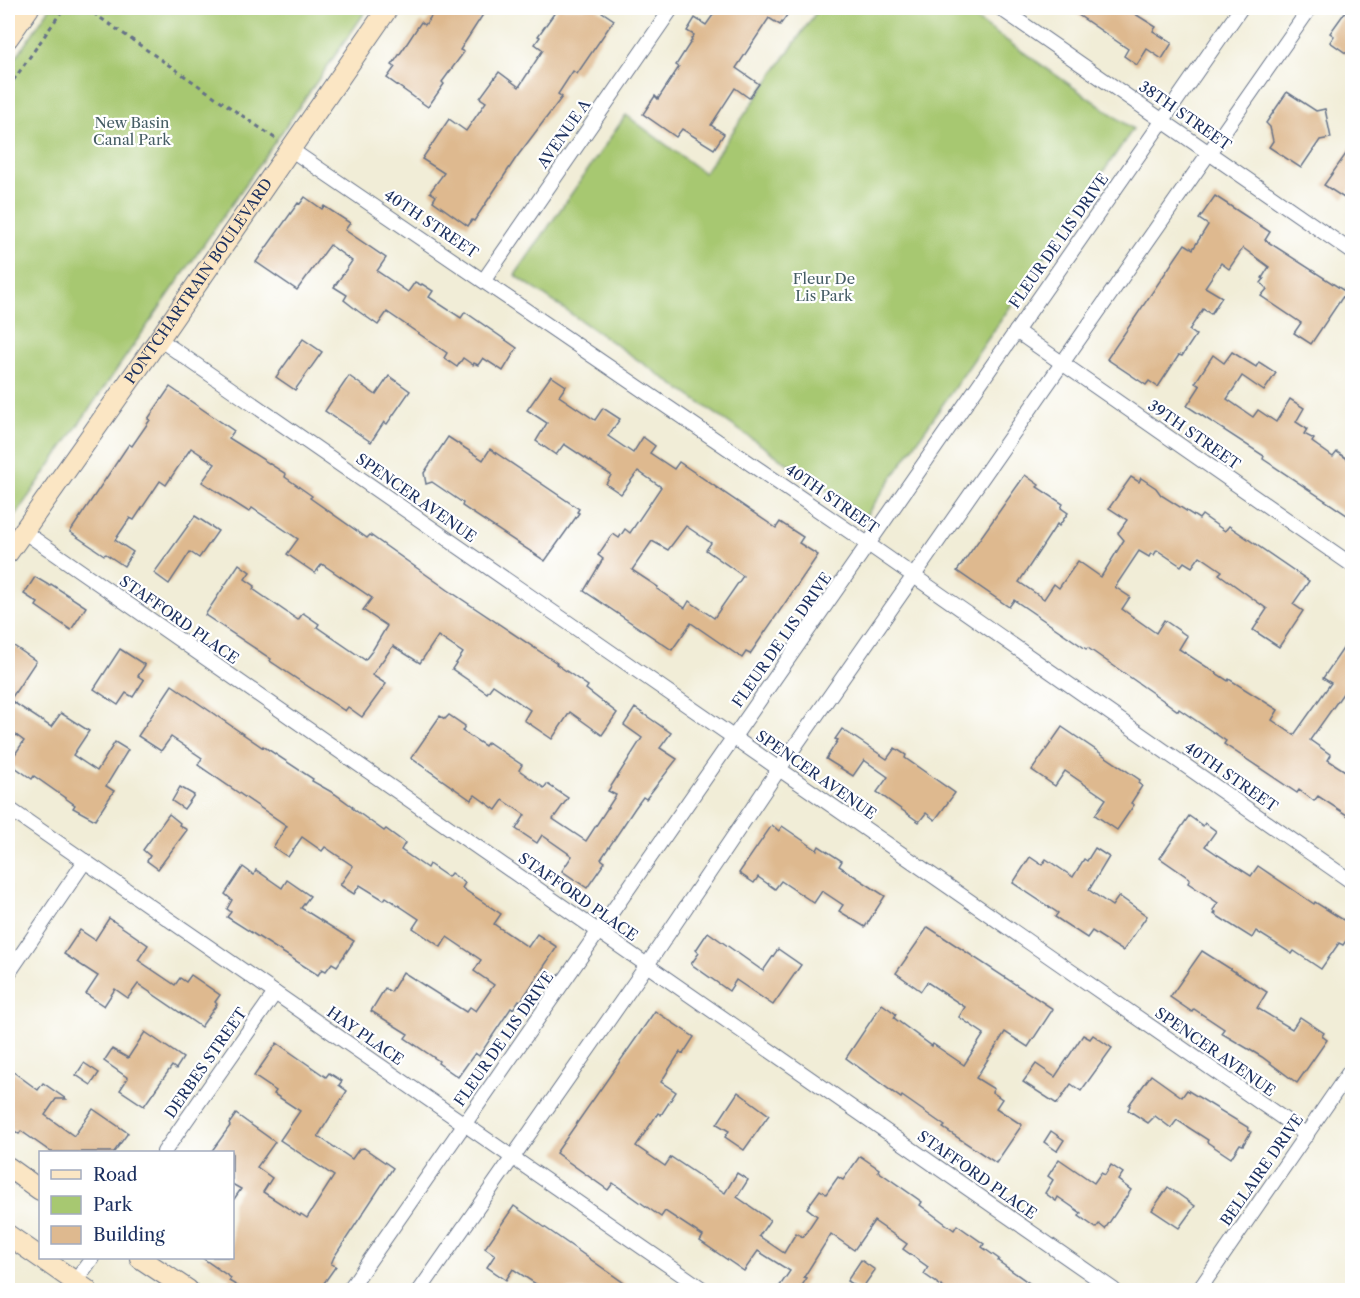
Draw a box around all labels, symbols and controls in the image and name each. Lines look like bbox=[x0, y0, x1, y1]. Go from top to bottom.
street label: 38TH STREET bbox=[1135, 77, 1236, 155]
street label: AVENUE A bbox=[532, 95, 595, 173]
park label: New Basin Canal Park bbox=[93, 113, 172, 149]
street label: FLEUR DE LIS DRIVE bbox=[1005, 170, 1112, 312]
street label: PONTCHARTRAIN BOULEVARD bbox=[120, 174, 276, 387]
street label: 40TH STREET bbox=[381, 185, 483, 262]
park label: Fleur De Lis Park bbox=[793, 269, 855, 305]
street label: 39TH STREET bbox=[1145, 396, 1245, 474]
street label: SPENCER AVENUE bbox=[353, 449, 480, 546]
street label: 40TH STREET bbox=[782, 459, 883, 538]
street label: FLEUR DE LIS DRIVE bbox=[728, 569, 835, 711]
street label: STAFFORD PLACE bbox=[116, 571, 243, 668]
street label: SPENCER AVENUE bbox=[753, 726, 880, 823]
street label: 40TH STREET bbox=[1181, 737, 1282, 816]
street label: STAFFORD PLACE bbox=[515, 848, 642, 945]
street label: FLEUR DE LIS DRIVE bbox=[450, 968, 557, 1110]
street label: HAY PLACE bbox=[323, 1002, 407, 1069]
street label: DERBES STREET bbox=[160, 1003, 251, 1121]
street label: SPENCER AVENUE bbox=[1152, 1003, 1279, 1100]
street label: BELLAIRE DRIVE bbox=[1216, 1110, 1307, 1229]
street label: STAFFORD PLACE bbox=[914, 1126, 1041, 1223]
legend bbox=[39, 1151, 234, 1259]
text: Road bbox=[93, 1164, 138, 1186]
text: Park bbox=[93, 1194, 134, 1216]
text: Building bbox=[93, 1224, 165, 1246]

